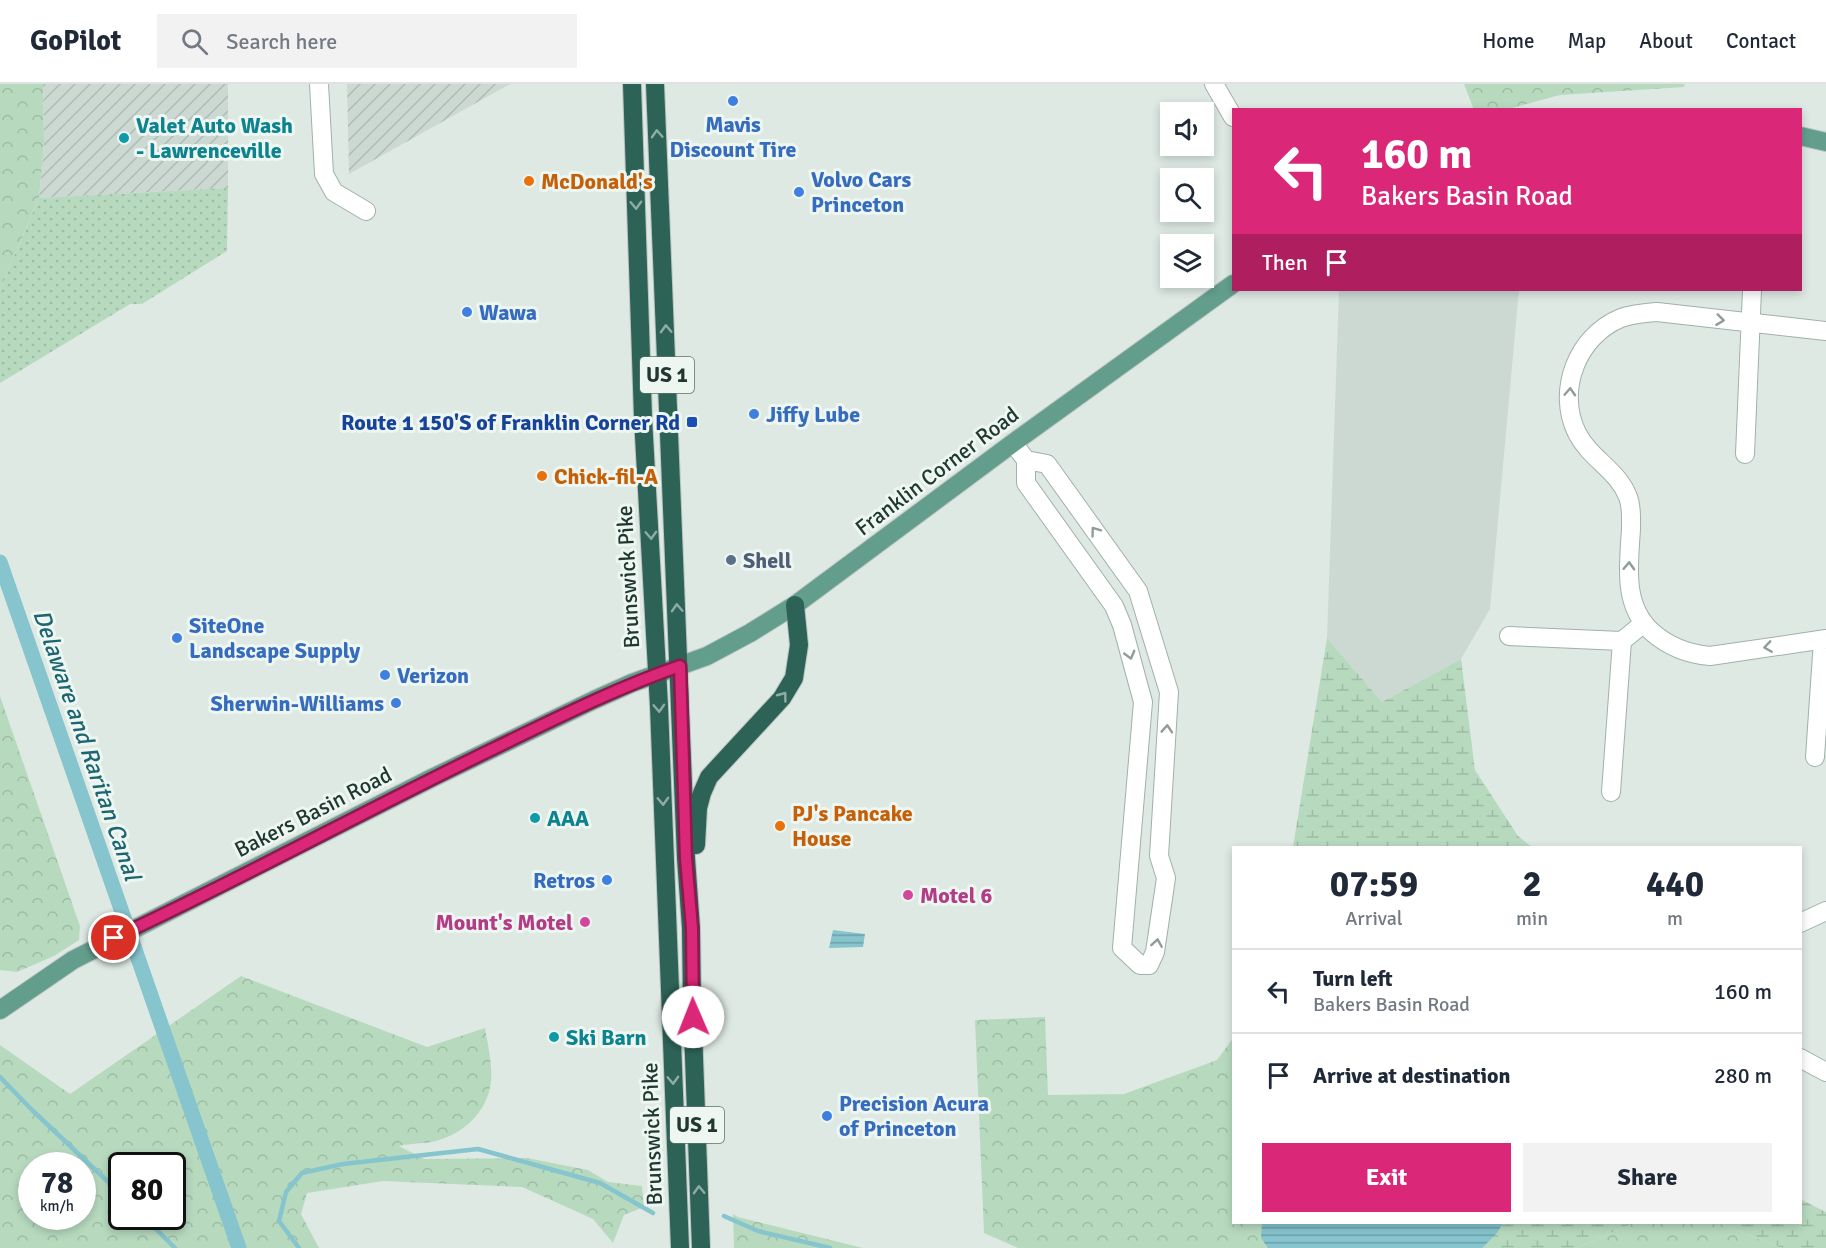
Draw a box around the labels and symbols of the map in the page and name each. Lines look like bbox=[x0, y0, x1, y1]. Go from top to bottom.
marker: Mavis Discount Tire bbox=[726, 94, 740, 108]
place label: Mavis Discount Tire bbox=[669, 111, 797, 163]
place label: Valet Auto Wash - Lawrenceville bbox=[136, 112, 293, 164]
one-way arrow bbox=[651, 130, 664, 139]
marker: Valet Auto Wash - Lawrenceville bbox=[117, 131, 131, 145]
place label: Volvo Cars Princeton bbox=[811, 166, 912, 218]
place label: McDonald's bbox=[541, 168, 653, 195]
marker: McDonald's bbox=[522, 174, 536, 188]
marker: Volvo Cars Princeton bbox=[792, 185, 806, 199]
one-way arrow bbox=[630, 201, 642, 210]
place label: Wawa bbox=[479, 299, 537, 326]
marker: Wawa bbox=[460, 305, 474, 319]
one-way arrow bbox=[1715, 313, 1724, 326]
one-way arrow bbox=[659, 325, 672, 334]
road number: US 1 bbox=[640, 357, 694, 393]
one-way arrow bbox=[1563, 387, 1576, 396]
place label: Jiffy Lube bbox=[766, 401, 860, 428]
street label: Franklin Corner Road bbox=[850, 401, 1024, 541]
marker: Jiffy Lube bbox=[747, 407, 761, 421]
place label: Route 1 150'S of Franklin Corner Rd bbox=[341, 409, 680, 436]
marker: Route 1 150'S of Franklin Corner Rd bbox=[685, 415, 699, 429]
place label: Chick-fil-A bbox=[554, 463, 658, 490]
marker: Chick-fil-A bbox=[535, 469, 549, 483]
street label: Brunswick Pike bbox=[611, 505, 645, 649]
one-way arrow bbox=[1091, 527, 1102, 538]
one-way arrow bbox=[644, 531, 657, 540]
place label: Shell bbox=[743, 547, 792, 574]
marker: Shell bbox=[724, 553, 738, 567]
one-way arrow bbox=[1623, 562, 1636, 571]
one-way arrow bbox=[671, 604, 684, 613]
water label: Delaware and Raritan Canal bbox=[27, 606, 148, 886]
place label: SiteOne Landscape Supply bbox=[189, 612, 360, 664]
marker: SiteOne Landscape Supply bbox=[170, 631, 184, 645]
one-way arrow bbox=[1763, 641, 1773, 653]
one-way arrow bbox=[1123, 650, 1135, 660]
place label: Verizon bbox=[397, 662, 469, 689]
marker: Verizon bbox=[378, 668, 392, 682]
place label: Sherwin-Williams bbox=[211, 690, 384, 717]
one-way arrow bbox=[776, 692, 787, 703]
marker: Sherwin-Williams bbox=[389, 696, 403, 710]
one-way arrow bbox=[652, 704, 665, 713]
one-way arrow bbox=[1160, 724, 1173, 733]
street label: Bakers Basin Road bbox=[230, 761, 396, 863]
one-way arrow bbox=[656, 796, 669, 805]
place label: PJ's Pancake House bbox=[792, 800, 913, 852]
place label: AAA bbox=[547, 805, 589, 832]
marker: AAA bbox=[528, 811, 542, 825]
marker: PJ's Pancake House bbox=[773, 819, 787, 833]
place label: Retros bbox=[533, 867, 595, 894]
marker: Retros bbox=[600, 873, 614, 887]
place label: Motel 6 bbox=[920, 882, 993, 909]
marker: Motel 6 bbox=[901, 888, 915, 902]
place label: Mount's Motel bbox=[435, 909, 573, 936]
pin bbox=[88, 912, 139, 963]
marker: Mount's Motel bbox=[578, 915, 592, 929]
one-way arrow bbox=[1150, 938, 1162, 947]
position arrow bbox=[661, 985, 725, 1049]
place label: Ski Barn bbox=[566, 1024, 647, 1051]
marker: Ski Barn bbox=[547, 1030, 561, 1044]
street label: Brunswick Pike bbox=[636, 1062, 668, 1206]
one-way arrow bbox=[667, 1075, 680, 1084]
place label: Precision Acura of Princeton bbox=[839, 1090, 989, 1142]
road number: US 1 bbox=[670, 1107, 724, 1143]
marker: Precision Acura of Princeton bbox=[820, 1109, 834, 1123]
speed limit sign: 80 bbox=[108, 1152, 186, 1230]
one-way arrow bbox=[693, 1185, 706, 1194]

